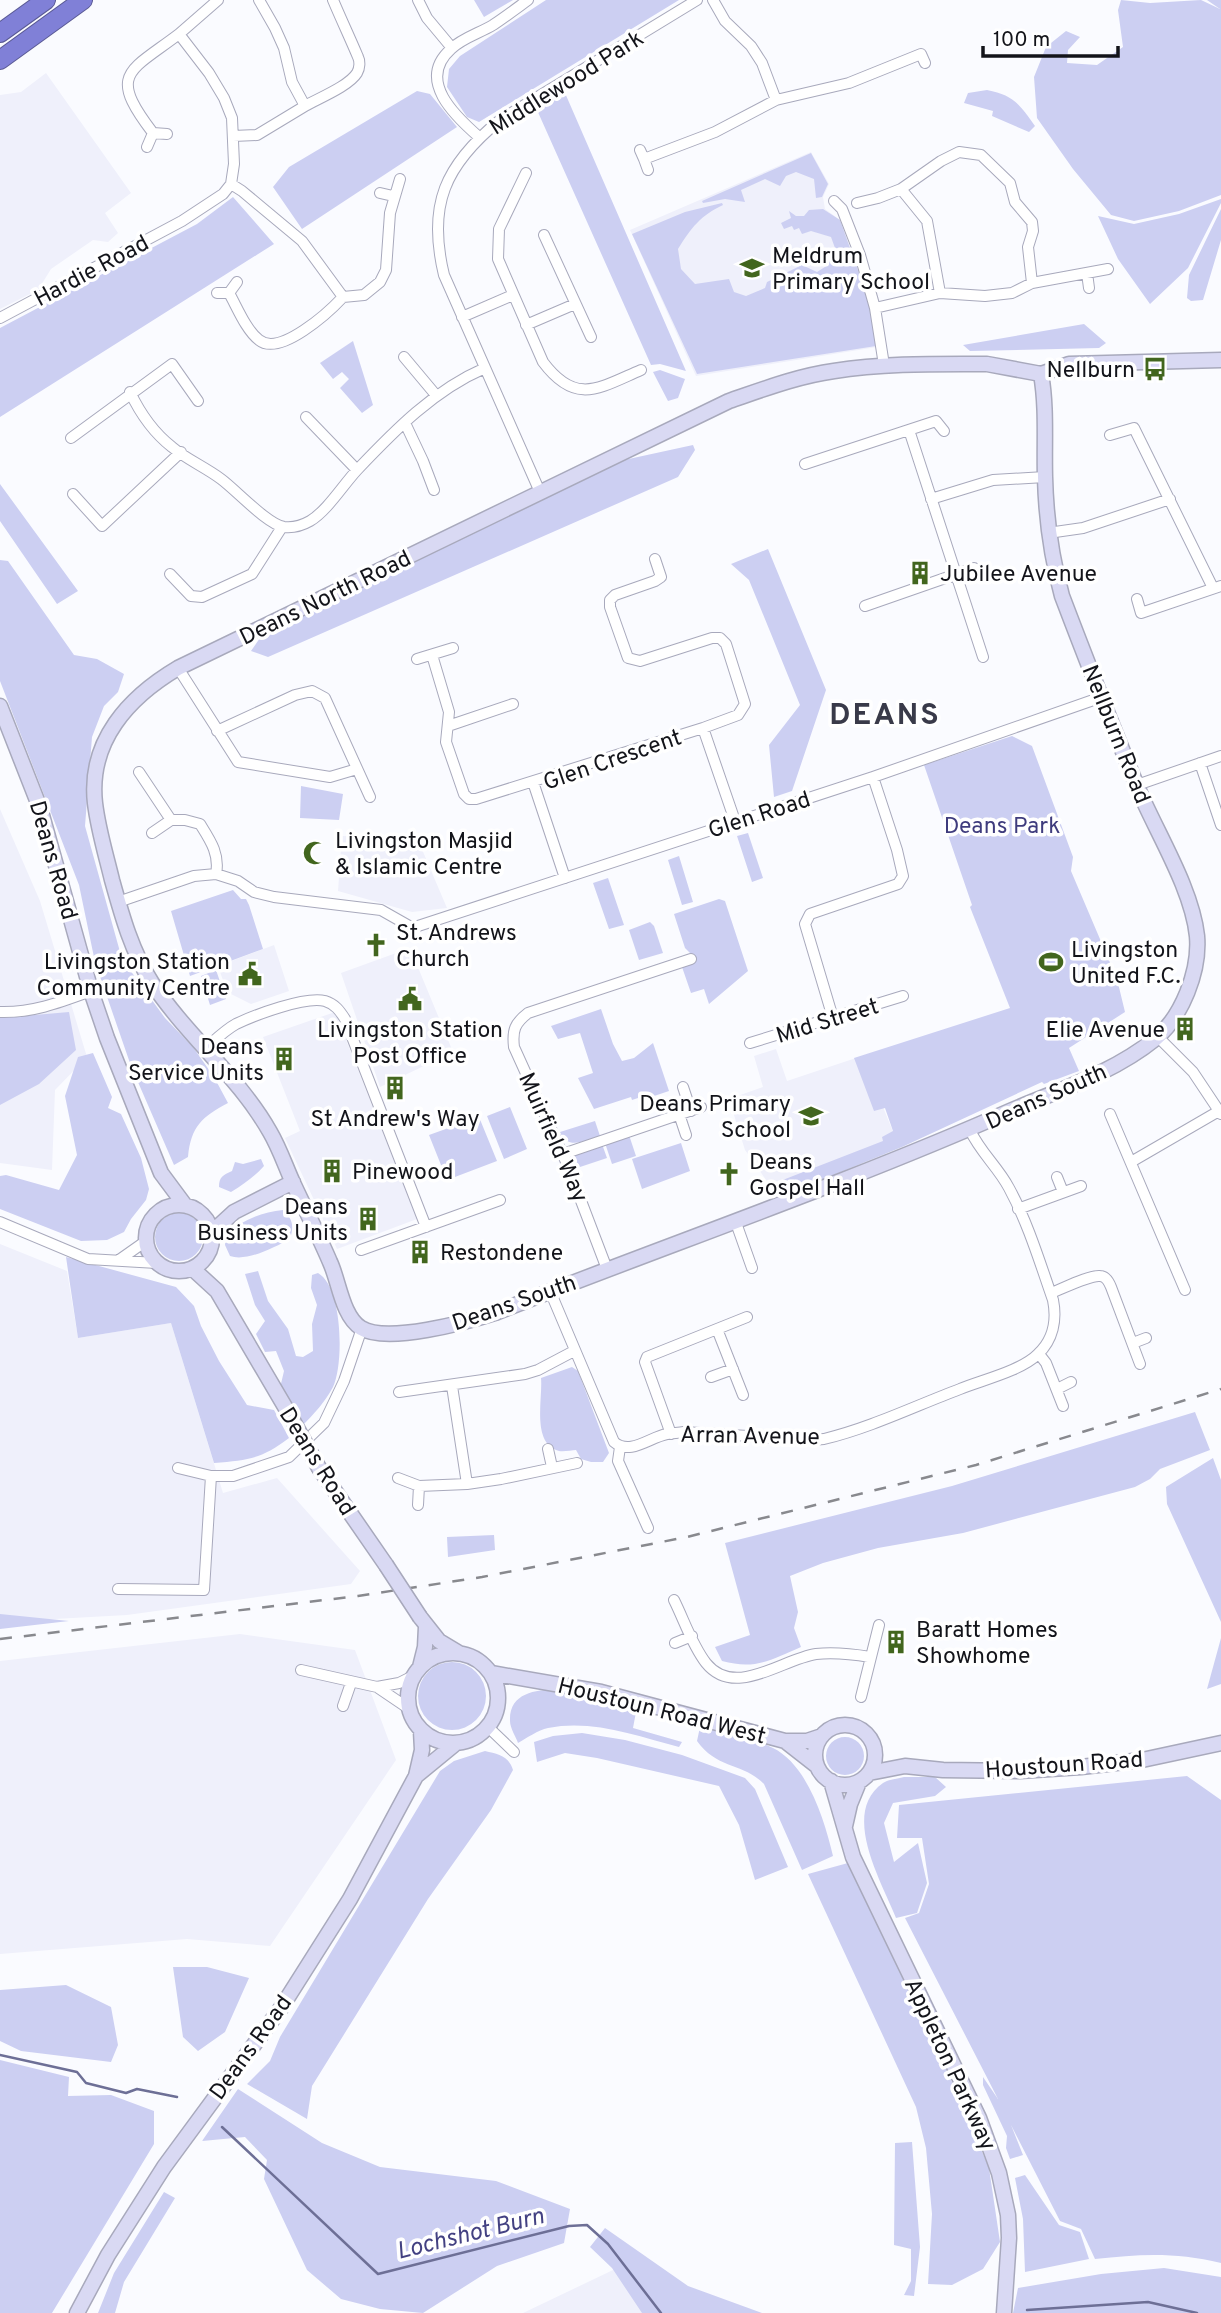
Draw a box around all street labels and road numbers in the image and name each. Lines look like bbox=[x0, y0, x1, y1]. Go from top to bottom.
street label: Middlewood Park bbox=[485, 25, 650, 143]
street label: Hardie Road bbox=[30, 230, 155, 315]
street label: Deans North Road bbox=[236, 545, 417, 653]
street label: Nellburn Road bbox=[1074, 661, 1156, 809]
street label: Glen Crescent bbox=[540, 724, 686, 799]
street label: Glen Road bbox=[705, 786, 815, 847]
street label: Deans Road bbox=[21, 798, 82, 924]
street label: Mid Street bbox=[773, 993, 883, 1052]
street label: Deans South bbox=[982, 1059, 1112, 1138]
street label: Muirfield Way bbox=[510, 1069, 593, 1207]
street label: Deans South bbox=[449, 1270, 581, 1339]
street label: Deans Road bbox=[271, 1403, 361, 1522]
street label: Arran Avenue bbox=[680, 1422, 820, 1453]
street label: Houstoun Road West bbox=[554, 1673, 769, 1752]
street label: Houstoun Road bbox=[984, 1747, 1144, 1786]
street label: Appleton Parkway bbox=[896, 1974, 1001, 2156]
street label: Deans Road bbox=[204, 1990, 300, 2107]

